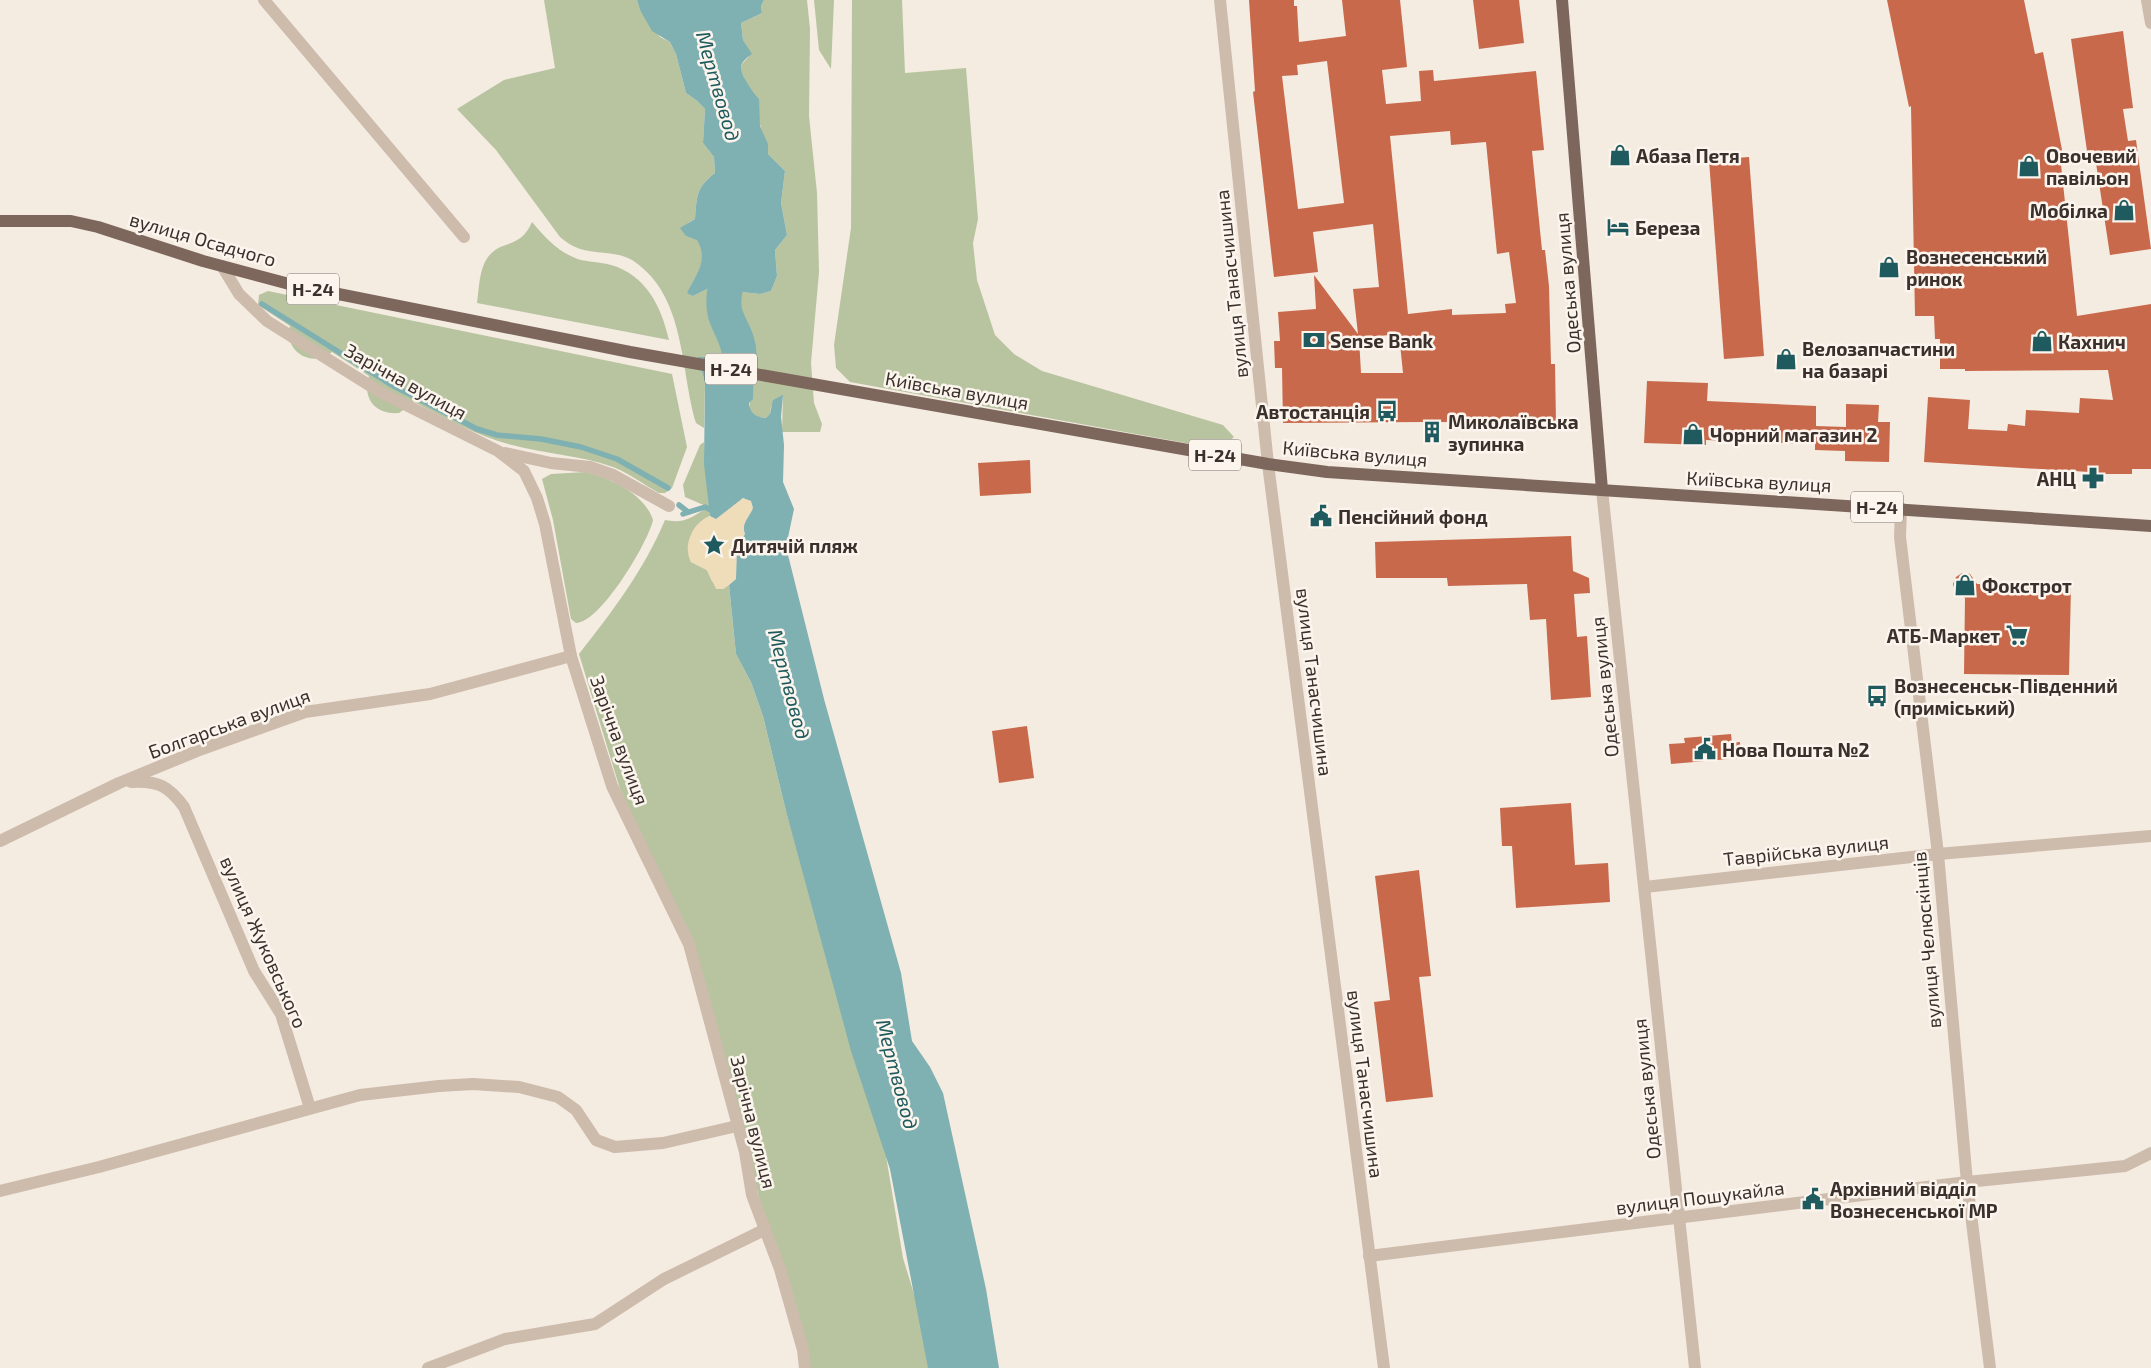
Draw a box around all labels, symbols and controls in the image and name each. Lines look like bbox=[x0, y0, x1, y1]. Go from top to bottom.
water label: Мертвовод bbox=[692, 28, 746, 144]
shop icon: Абаза Петя bbox=[1607, 142, 1633, 168]
place label: Абаза Петя bbox=[1636, 144, 1740, 167]
place label: Овочевий павільон bbox=[2046, 144, 2137, 189]
shop icon: Овочевий павільон bbox=[2016, 153, 2042, 179]
street label: вулиця Танасчишина bbox=[1210, 189, 1253, 379]
shop icon: Мобілка bbox=[2111, 197, 2137, 223]
place label: Мобілка bbox=[2030, 199, 2108, 222]
street label: вулиця Осадчого bbox=[127, 207, 279, 272]
street label: Одеська вулиця bbox=[1549, 212, 1586, 354]
hotel icon: Береза bbox=[1605, 214, 1631, 240]
place label: Береза bbox=[1635, 216, 1700, 239]
place label: Вознесенський ринок bbox=[1906, 245, 2047, 290]
shop icon: Вознесенський ринок bbox=[1876, 254, 1902, 280]
road number: Н-24 bbox=[287, 274, 339, 304]
bank icon: Sense Bank bbox=[1301, 327, 1327, 353]
shop icon: Кахнич bbox=[2029, 328, 2055, 354]
place label: Sense Bank bbox=[1330, 329, 1434, 352]
place label: Кахнич bbox=[2058, 330, 2126, 353]
place label: Велозапчастини на базарі bbox=[1802, 337, 1955, 382]
street label: Зарічна вулиця bbox=[340, 338, 471, 425]
shop icon: Велозапчастини на базарі bbox=[1773, 346, 1799, 372]
road number: Н-24 bbox=[705, 354, 757, 384]
street label: Київська вулиця bbox=[883, 366, 1030, 415]
bus stop icon: Автостанція bbox=[1374, 398, 1400, 424]
place label: Автостанція bbox=[1256, 400, 1370, 423]
place label: Миколаївська зупинка bbox=[1448, 410, 1579, 455]
building icon: Миколаївська зупинка bbox=[1419, 419, 1445, 445]
shop icon: Чорний магазин 2 bbox=[1680, 421, 1706, 447]
place label: Чорний магазин 2 bbox=[1710, 423, 1878, 446]
street label: Київська вулиця bbox=[1282, 435, 1428, 472]
road number: Н-24 bbox=[1189, 440, 1241, 470]
pharmacy icon: АНЦ bbox=[2080, 465, 2106, 491]
street label: Київська вулиця bbox=[1686, 466, 1832, 497]
place label: АНЦ bbox=[2037, 467, 2076, 490]
road number: Н-24 bbox=[1851, 492, 1903, 522]
public building icon: Пенсійний фонд bbox=[1308, 503, 1334, 529]
place label: Пенсійний фонд bbox=[1338, 505, 1488, 528]
place icon: Дитячій пляж bbox=[701, 532, 727, 558]
place label: Дитячій пляж bbox=[731, 534, 858, 557]
shop icon: Фокстрот bbox=[1952, 572, 1978, 598]
place label: Фокстрот bbox=[1982, 574, 2072, 597]
street label: вулиця Танасчишина bbox=[1291, 587, 1338, 777]
street label: Одеська вулиця bbox=[1585, 615, 1624, 758]
supermarket icon: АТБ-Маркет bbox=[2004, 622, 2030, 648]
place label: АТБ-Маркет bbox=[1887, 624, 2000, 647]
water label: Мертвовод bbox=[764, 626, 816, 742]
street label: Зарічна вулиця bbox=[585, 672, 654, 808]
place label: Вознесенськ-Південний (приміський) bbox=[1894, 674, 2118, 719]
street label: Болгарська вулиця bbox=[145, 683, 313, 764]
bus stop icon: Вознесенськ-Південний (приміський) bbox=[1864, 683, 1890, 709]
public building icon: Нова Пошта №2 bbox=[1692, 736, 1718, 762]
place label: Нова Пошта №2 bbox=[1722, 738, 1870, 761]
street label: Таврійська вулиця bbox=[1722, 830, 1890, 871]
street label: вулиця Челюскінців bbox=[1907, 851, 1946, 1029]
street label: вулиця Жуковського bbox=[215, 853, 312, 1032]
street label: вулиця Танасчишина bbox=[1342, 989, 1389, 1179]
water label: Мертвовод bbox=[872, 1016, 924, 1132]
street label: Одеська вулиця bbox=[1627, 1017, 1666, 1160]
street label: Зарічна вулиця bbox=[725, 1053, 782, 1191]
street label: вулиця Пошукайла bbox=[1614, 1175, 1786, 1220]
place label: Архівний відділ Вознесенської МР bbox=[1830, 1177, 1998, 1222]
public building icon: Архівний відділ Вознесенської МР bbox=[1800, 1186, 1826, 1212]

